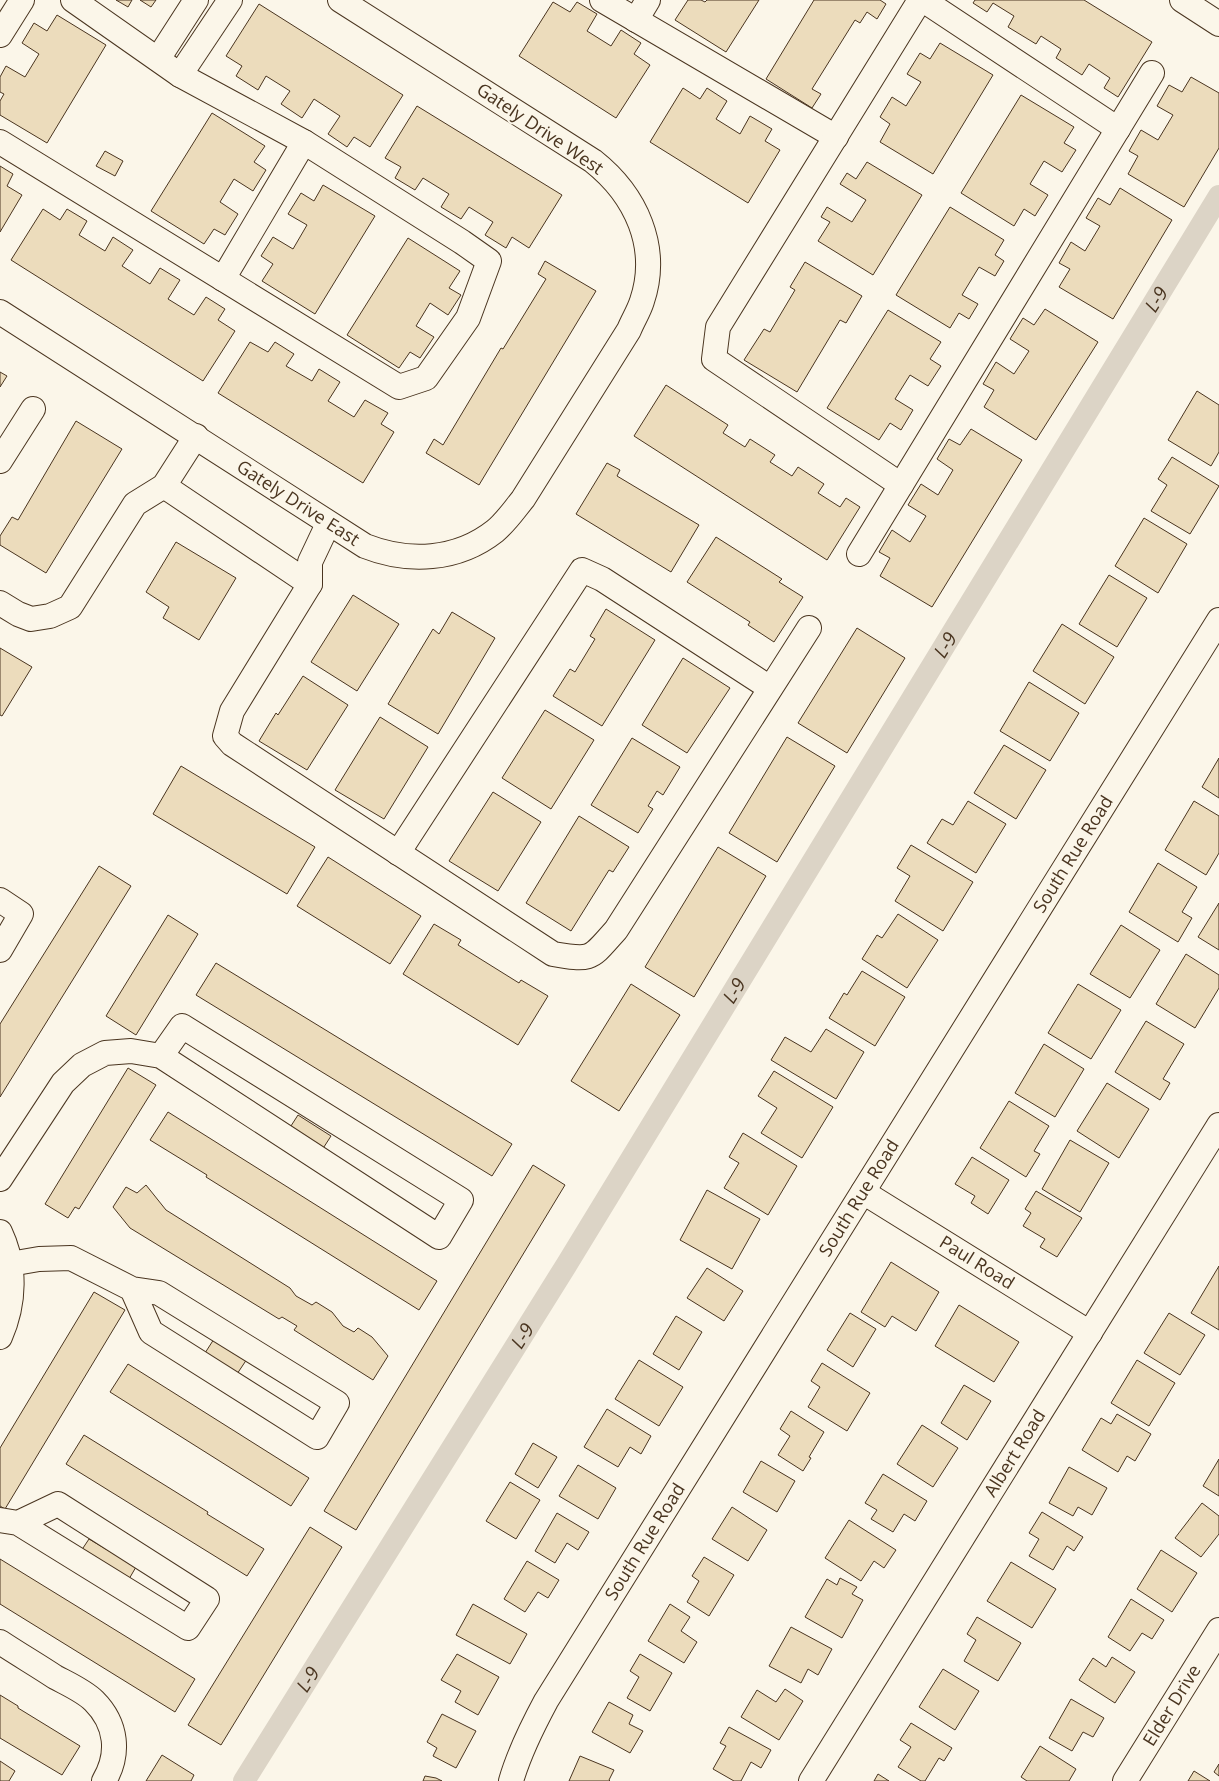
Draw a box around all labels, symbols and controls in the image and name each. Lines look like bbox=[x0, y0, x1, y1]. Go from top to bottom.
street label: Gately Drive West bbox=[472, 77, 609, 180]
water label: L-9 bbox=[1138, 282, 1174, 317]
street label: Gately Drive East bbox=[232, 454, 365, 551]
water label: L-9 bbox=[927, 627, 963, 663]
street label: South Rue Road bbox=[1027, 791, 1118, 917]
water label: L-9 bbox=[716, 973, 752, 1008]
street label: South Rue Road bbox=[813, 1134, 904, 1261]
street label: Paul Road bbox=[935, 1229, 1019, 1294]
water label: L-9 bbox=[504, 1318, 540, 1353]
street label: Albert Road bbox=[978, 1405, 1050, 1501]
street label: South Rue Road bbox=[599, 1478, 690, 1604]
street label: Elder Drive bbox=[1137, 1660, 1206, 1750]
water label: L-9 bbox=[290, 1662, 325, 1697]

